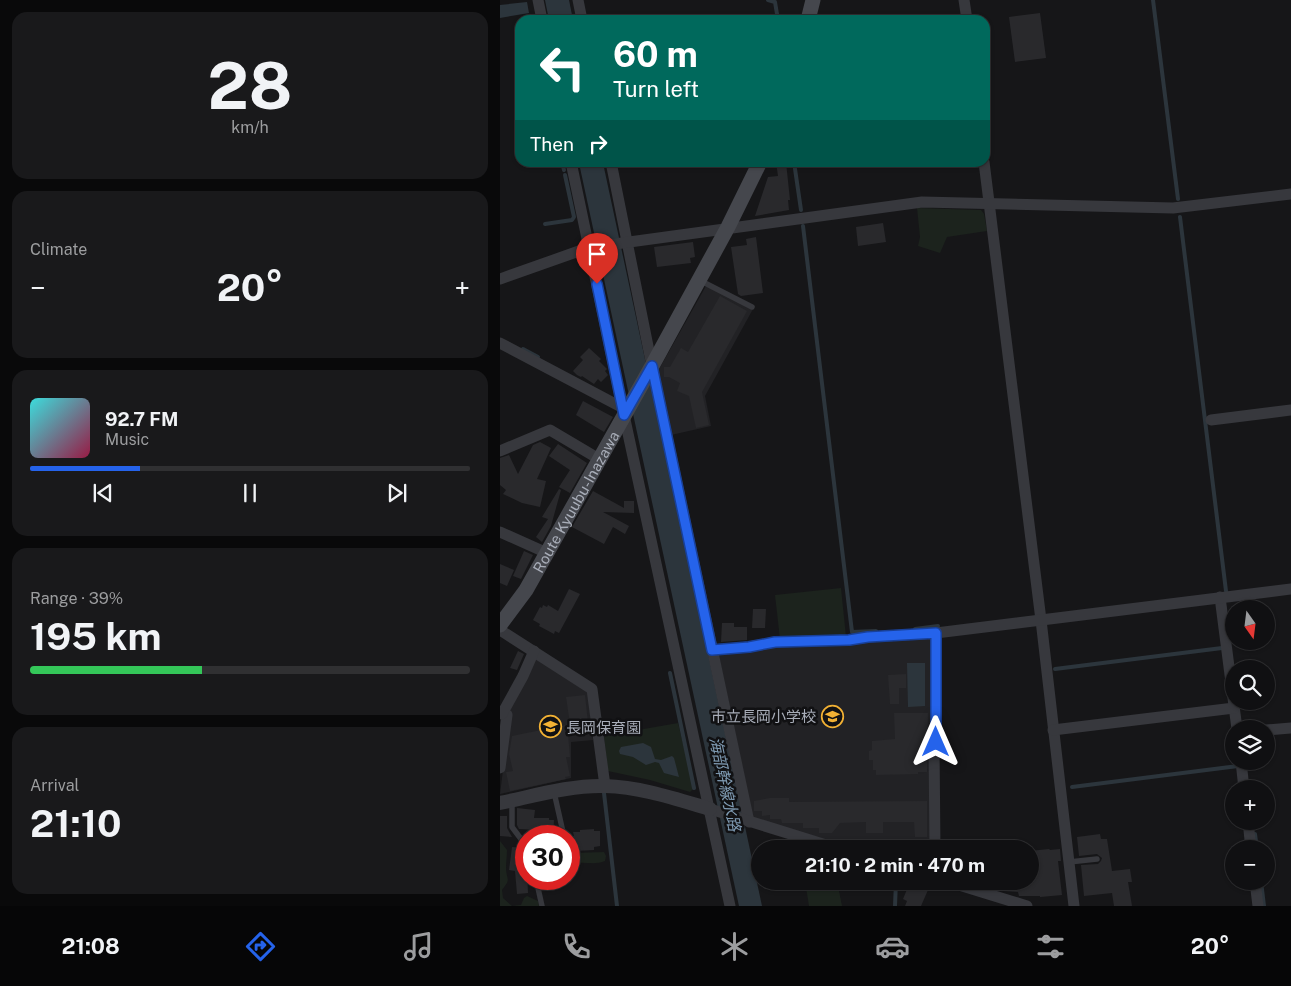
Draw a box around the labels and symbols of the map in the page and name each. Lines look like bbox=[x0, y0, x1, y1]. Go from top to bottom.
pin bbox=[576, 233, 618, 284]
street label: Route Kyuubu-Inazawa bbox=[529, 428, 622, 575]
north arrow bbox=[1225, 600, 1275, 650]
school or university icon: 市立長岡小学校 bbox=[820, 704, 844, 728]
place label: 市立長岡小学校 bbox=[711, 708, 816, 725]
school or university icon: 長岡保育園 bbox=[538, 715, 562, 739]
position arrow bbox=[909, 715, 961, 767]
place label: 長岡保育園 bbox=[566, 719, 641, 736]
water label: 海部幹線水路 bbox=[706, 735, 745, 835]
speed limit sign: 30 bbox=[515, 825, 580, 890]

